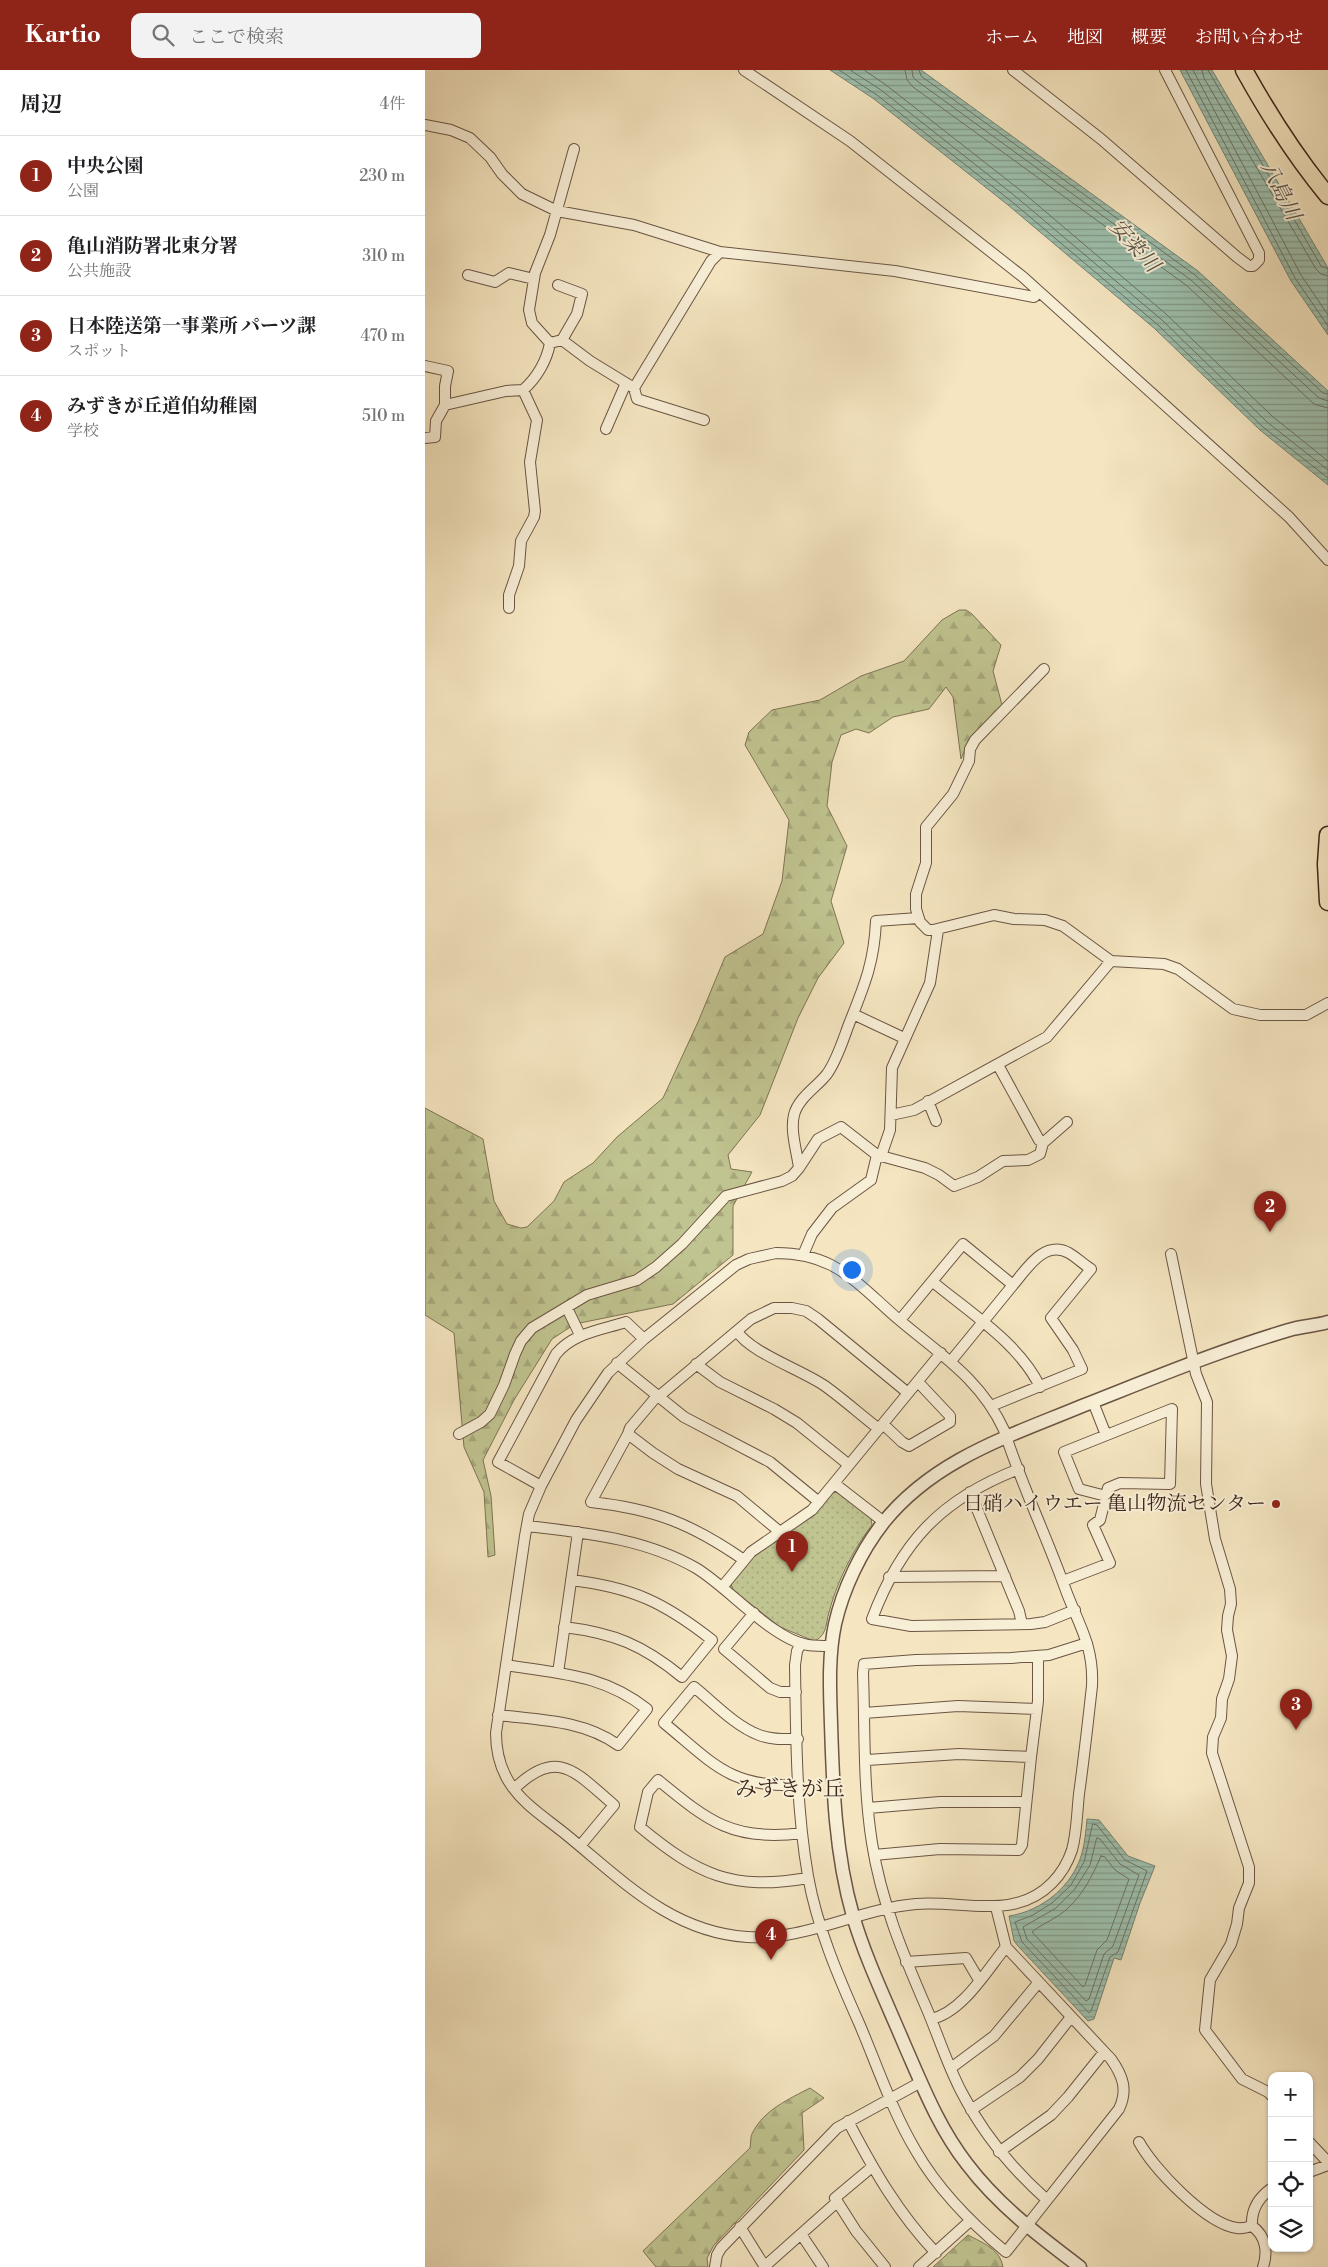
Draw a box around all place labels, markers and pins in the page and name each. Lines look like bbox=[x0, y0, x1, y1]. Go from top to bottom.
pin: 2 bbox=[1254, 1191, 1286, 1232]
place label: 日硝ハイウエー 亀山物流センター bbox=[963, 1492, 1266, 1517]
marker: 日硝ハイウエー 亀山物流センター bbox=[1270, 1498, 1282, 1510]
pin: 1 bbox=[776, 1531, 808, 1572]
pin: 3 bbox=[1280, 1689, 1312, 1730]
pin: 4 bbox=[755, 1919, 787, 1960]

